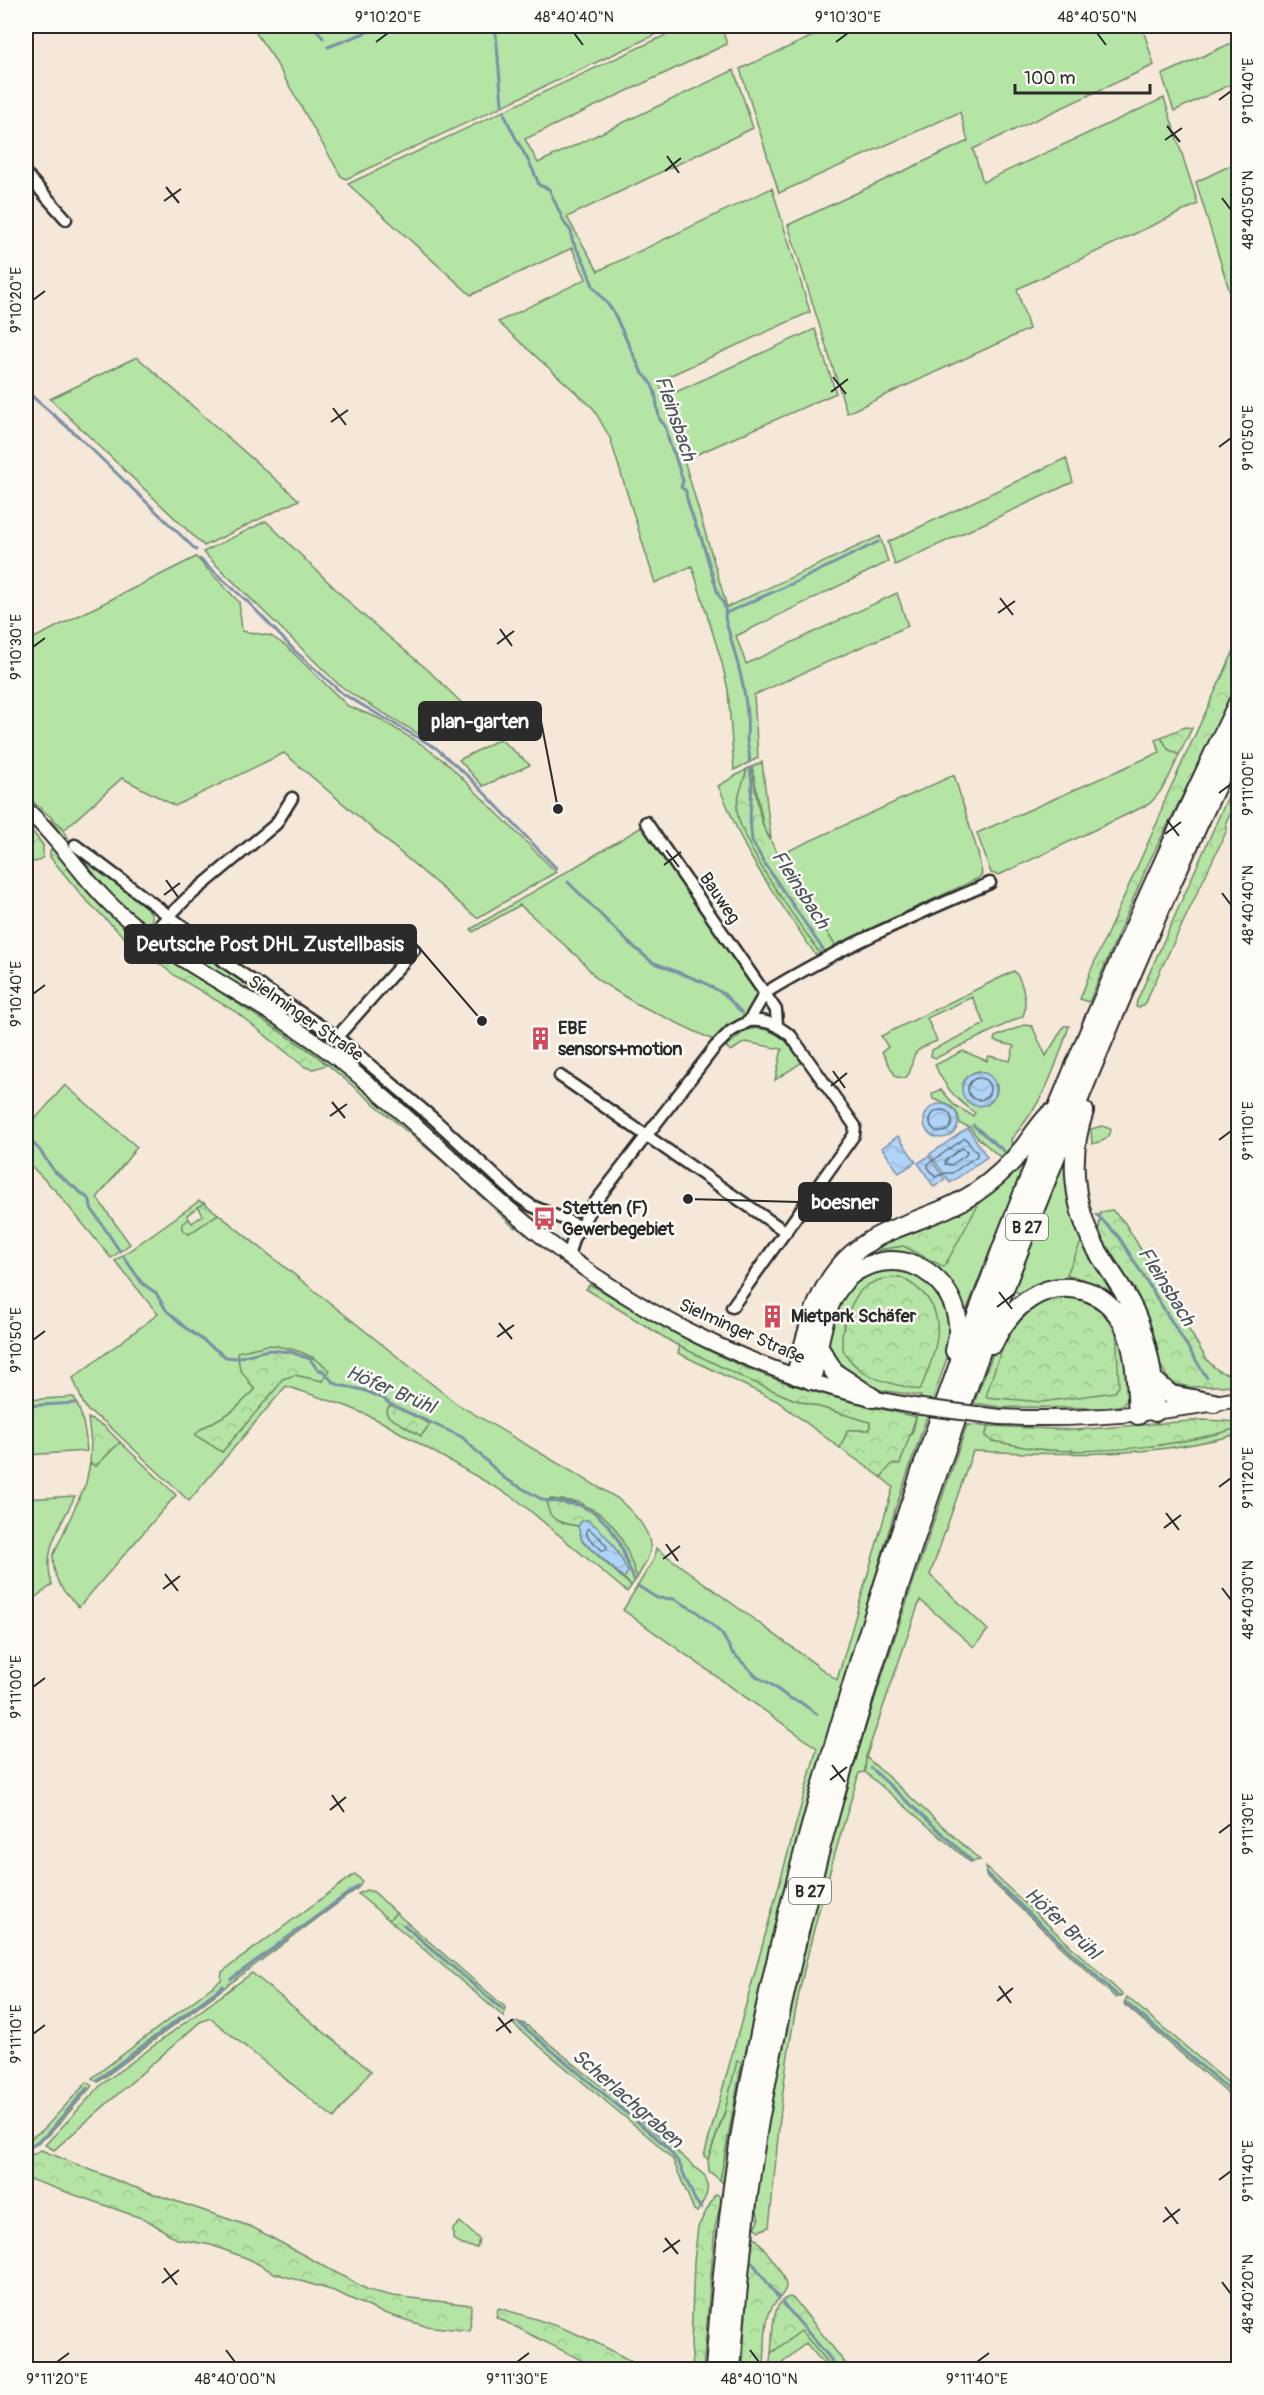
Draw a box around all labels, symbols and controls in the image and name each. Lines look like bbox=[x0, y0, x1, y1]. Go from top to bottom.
text: 9°10'20"E bbox=[355, 8, 421, 27]
text: 48°40'40"N bbox=[534, 8, 614, 27]
text: 9°10'30"E bbox=[815, 8, 881, 27]
text: 48°40'50"N bbox=[1057, 8, 1137, 27]
scale bar bbox=[1015, 57, 1150, 95]
text: 9°10'40"E bbox=[1239, 58, 1258, 124]
text: 100 m bbox=[1024, 67, 1076, 90]
text: 48°40'50"N bbox=[1239, 170, 1258, 250]
text: 9°10'20"E bbox=[7, 267, 26, 333]
water label: Fleinsbach bbox=[649, 372, 702, 466]
text: 9°10'50"E bbox=[1239, 405, 1258, 471]
text: 9°10'30"E bbox=[7, 614, 26, 680]
callout: plan-garten bbox=[419, 702, 541, 740]
text: plan-garten bbox=[431, 709, 529, 734]
text: 9°11'00"E bbox=[1239, 752, 1258, 816]
water label: Fleinsbach bbox=[766, 845, 836, 935]
text: 48°40'40"N bbox=[1239, 865, 1258, 945]
street label: Bauweg bbox=[694, 868, 745, 928]
callout: Deutsche Post DHL Zustellbasis bbox=[125, 925, 416, 963]
text: Deutsche Post DHL Zustellbasis bbox=[136, 932, 404, 957]
text: 9°10'40"E bbox=[7, 961, 26, 1027]
street label: Sielminger Straße bbox=[244, 970, 368, 1067]
place label: EBE sensors+motion bbox=[558, 1017, 683, 1061]
building icon: EBE sensors+motion bbox=[527, 1025, 553, 1051]
text: 9°11'10"E bbox=[1239, 1101, 1258, 1161]
callout: boesner bbox=[799, 1183, 891, 1221]
text: boesner bbox=[811, 1190, 880, 1215]
place label: Stetten (F) Gewerbegebiet bbox=[562, 1197, 675, 1241]
bus stop icon: Stetten (F) Gewerbegebiet bbox=[531, 1205, 557, 1231]
road number: B 27 bbox=[1006, 1214, 1048, 1240]
water label: Fleinsbach bbox=[1133, 1242, 1201, 1332]
street label: Sielminger Straße bbox=[675, 1293, 808, 1370]
building icon: Mietpark Schäfer bbox=[760, 1303, 786, 1329]
place label: Mietpark Schäfer bbox=[791, 1305, 917, 1328]
text: 9°10'50"E bbox=[7, 1307, 26, 1373]
water label: Höfer Brühl bbox=[342, 1359, 441, 1420]
text: 9°11'20"E bbox=[1239, 1447, 1258, 1509]
text: 48°40'30"N bbox=[1239, 1560, 1258, 1640]
text: 9°11'00"E bbox=[7, 1655, 26, 1719]
text: 9°11'30"E bbox=[1239, 1793, 1258, 1855]
road number: B 27 bbox=[789, 1878, 831, 1904]
water label: Höfer Brühl bbox=[1019, 1882, 1107, 1966]
text: 9°11'10"E bbox=[7, 2004, 26, 2064]
water label: Scherlachgraben bbox=[567, 2043, 690, 2154]
text: 9°11'40"E bbox=[1239, 2140, 1258, 2202]
text: 48°40'20"N bbox=[1239, 2254, 1258, 2334]
text: 9°11'20"E bbox=[26, 2370, 88, 2389]
text: 48°40'00"N bbox=[194, 2370, 276, 2389]
text: 9°11'30"E bbox=[486, 2370, 548, 2389]
text: 48°40'10"N bbox=[720, 2370, 798, 2389]
text: 9°11'40"E bbox=[946, 2370, 1008, 2389]

